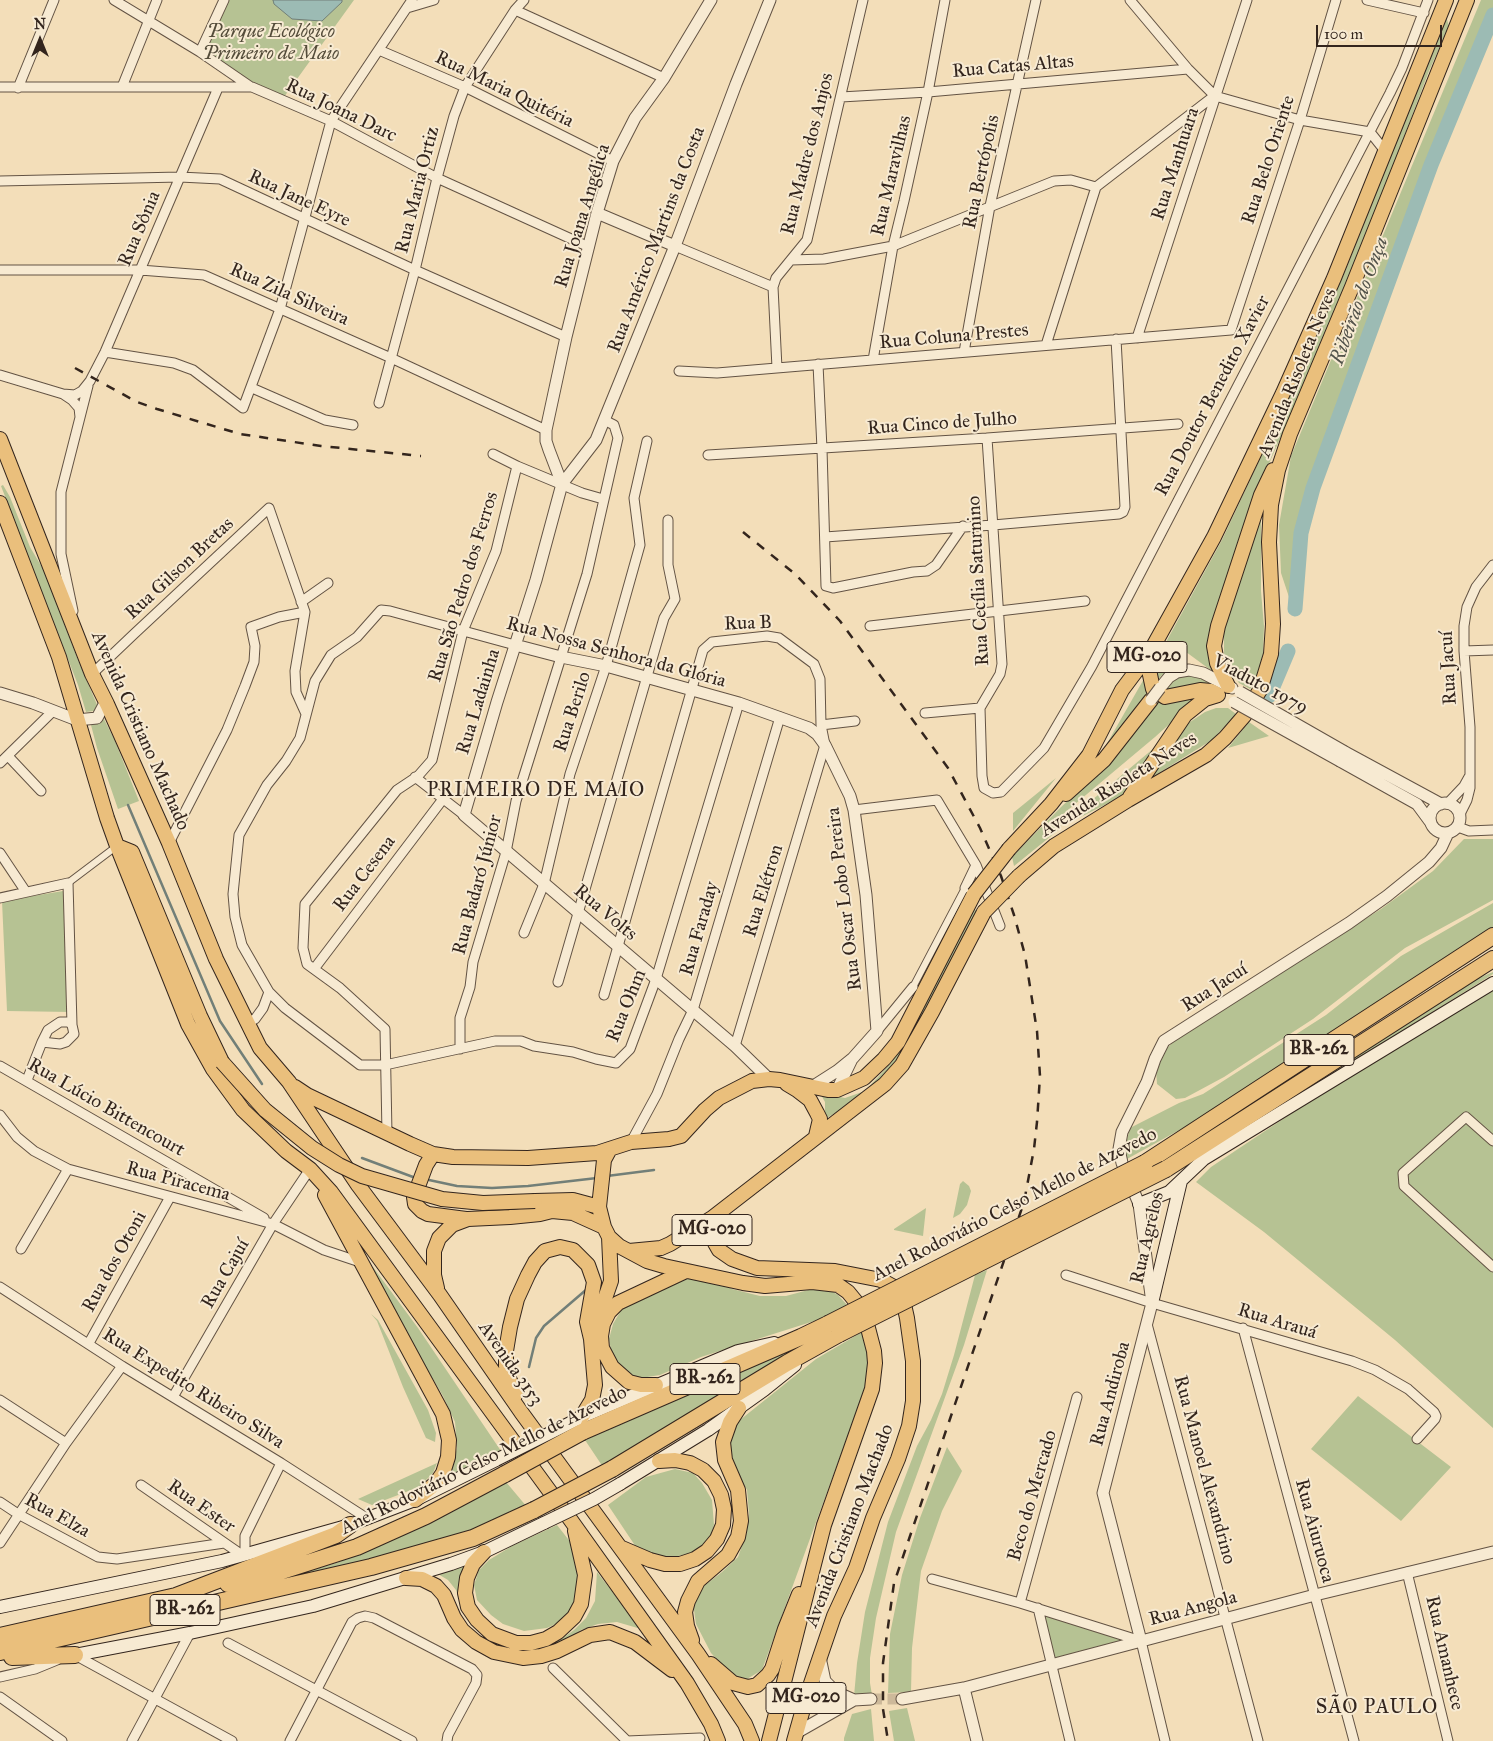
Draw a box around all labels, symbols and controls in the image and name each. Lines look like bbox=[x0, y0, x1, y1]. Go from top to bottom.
north arrow bbox=[15, 15, 65, 65]
scale bar bbox=[1318, 15, 1444, 47]
text: N bbox=[34, 16, 46, 33]
park label: Parque Ecológico Primeiro de Maio bbox=[203, 21, 339, 65]
text: 100 m bbox=[1324, 25, 1363, 43]
street label: Rua Maria Quitéria bbox=[431, 47, 577, 133]
street label: Rua Catas Altas bbox=[951, 50, 1075, 84]
street label: Rua Madre dos Anjos bbox=[777, 71, 839, 237]
street label: Rua Joana Darc bbox=[282, 74, 400, 148]
street label: Rua Belo Oriente bbox=[1237, 93, 1301, 227]
street label: Rua Manhuara bbox=[1147, 105, 1205, 223]
street label: Rua Maravilhas bbox=[867, 113, 917, 239]
street label: Rua Bertópolis bbox=[959, 113, 1005, 231]
street label: Rua Maria Ortiz bbox=[391, 124, 445, 256]
street label: Rua Américo Martins da Costa bbox=[603, 124, 711, 356]
street label: Rua Joana Angélica bbox=[550, 141, 616, 291]
street label: Rua Jane Eyre bbox=[244, 165, 354, 233]
street label: Rua Sônia bbox=[114, 188, 166, 270]
water label: Ribeirão do Onça bbox=[1326, 234, 1394, 368]
street label: Rua Zila Silveira bbox=[226, 259, 352, 331]
street label: Avenida Risoleta Neves bbox=[1254, 285, 1342, 461]
street label: Rua Doutor Benedito Xavier bbox=[1150, 292, 1276, 500]
street label: Rua Coluna Prestes bbox=[878, 319, 1030, 355]
street label: Rua Cinco de Julho bbox=[866, 407, 1018, 441]
street label: Rua São Pedro dos Ferros bbox=[424, 489, 504, 685]
street label: Rua Cecília Saturnino bbox=[963, 495, 995, 667]
street label: Rua Gilson Bretas bbox=[121, 513, 239, 625]
street label: Rua B bbox=[724, 612, 772, 636]
street label: Rua Nossa Senhora da Glória bbox=[504, 613, 728, 693]
street label: Avenida Cristiano Machado bbox=[86, 628, 194, 834]
street label: Rua Jacuí bbox=[1436, 630, 1462, 706]
road number: MG-020 bbox=[1107, 642, 1187, 672]
street label: Rua Ladainha bbox=[452, 646, 506, 758]
street label: Viaduto 1979 bbox=[1208, 650, 1312, 720]
street label: Rua Berilo bbox=[549, 669, 597, 755]
street label: Avenida Risoleta Neves bbox=[1037, 728, 1201, 842]
district label: PRIMEIRO DE MAIO bbox=[425, 779, 647, 803]
street label: Rua Oscar Lobo Pereira bbox=[822, 806, 868, 992]
street label: Rua Badaró Júnior bbox=[448, 813, 508, 957]
street label: Rua Cesena bbox=[329, 831, 401, 917]
street label: Rua Elétron bbox=[739, 842, 789, 940]
street label: Rua Faraday bbox=[676, 879, 724, 979]
street label: Rua Volts bbox=[569, 880, 641, 946]
street label: Rua Jacuí bbox=[1178, 958, 1252, 1018]
street label: Rua Ohm bbox=[602, 966, 652, 1046]
road number: BR-262 bbox=[1284, 1034, 1354, 1066]
street label: Rua Lúcio Bittencourt bbox=[23, 1054, 189, 1162]
street label: Anel Rodoviário Celso Mello de Azevedo bbox=[869, 1123, 1161, 1287]
street label: Rua Piracema bbox=[124, 1157, 232, 1207]
street label: Rua Agrelos bbox=[1126, 1190, 1170, 1286]
street label: Rua dos Otoni bbox=[78, 1207, 152, 1317]
road number: MG-020 bbox=[672, 1214, 752, 1246]
street label: Rua Cajuí bbox=[197, 1235, 255, 1313]
street label: Rua Arauá bbox=[1235, 1299, 1319, 1345]
street label: Avenida 3153 bbox=[473, 1318, 547, 1410]
street label: Rua Expedito Ribeiro Silva bbox=[98, 1324, 288, 1454]
street label: Rua Andiroba bbox=[1086, 1339, 1136, 1449]
road number: BR-262 bbox=[670, 1364, 740, 1395]
street label: Rua Manoel Alexandrino bbox=[1168, 1373, 1240, 1567]
street label: Anel Rodoviário Celso Mello de Azevedo bbox=[337, 1382, 631, 1540]
street label: Avenida Cristiano Machado bbox=[801, 1421, 899, 1631]
street label: Beco do Mercado bbox=[1003, 1428, 1063, 1564]
street label: Rua Ester bbox=[163, 1475, 239, 1539]
street label: Rua Aiuruoca bbox=[1289, 1477, 1339, 1585]
street label: Rua Elza bbox=[20, 1489, 94, 1543]
street label: Rua Angola bbox=[1146, 1586, 1240, 1632]
road number: BR-262 bbox=[150, 1594, 220, 1626]
street label: Rua Amanhece bbox=[1420, 1594, 1468, 1712]
road number: MG-020 bbox=[766, 1682, 846, 1714]
district label: SÃO PAULO bbox=[1315, 1696, 1439, 1720]

